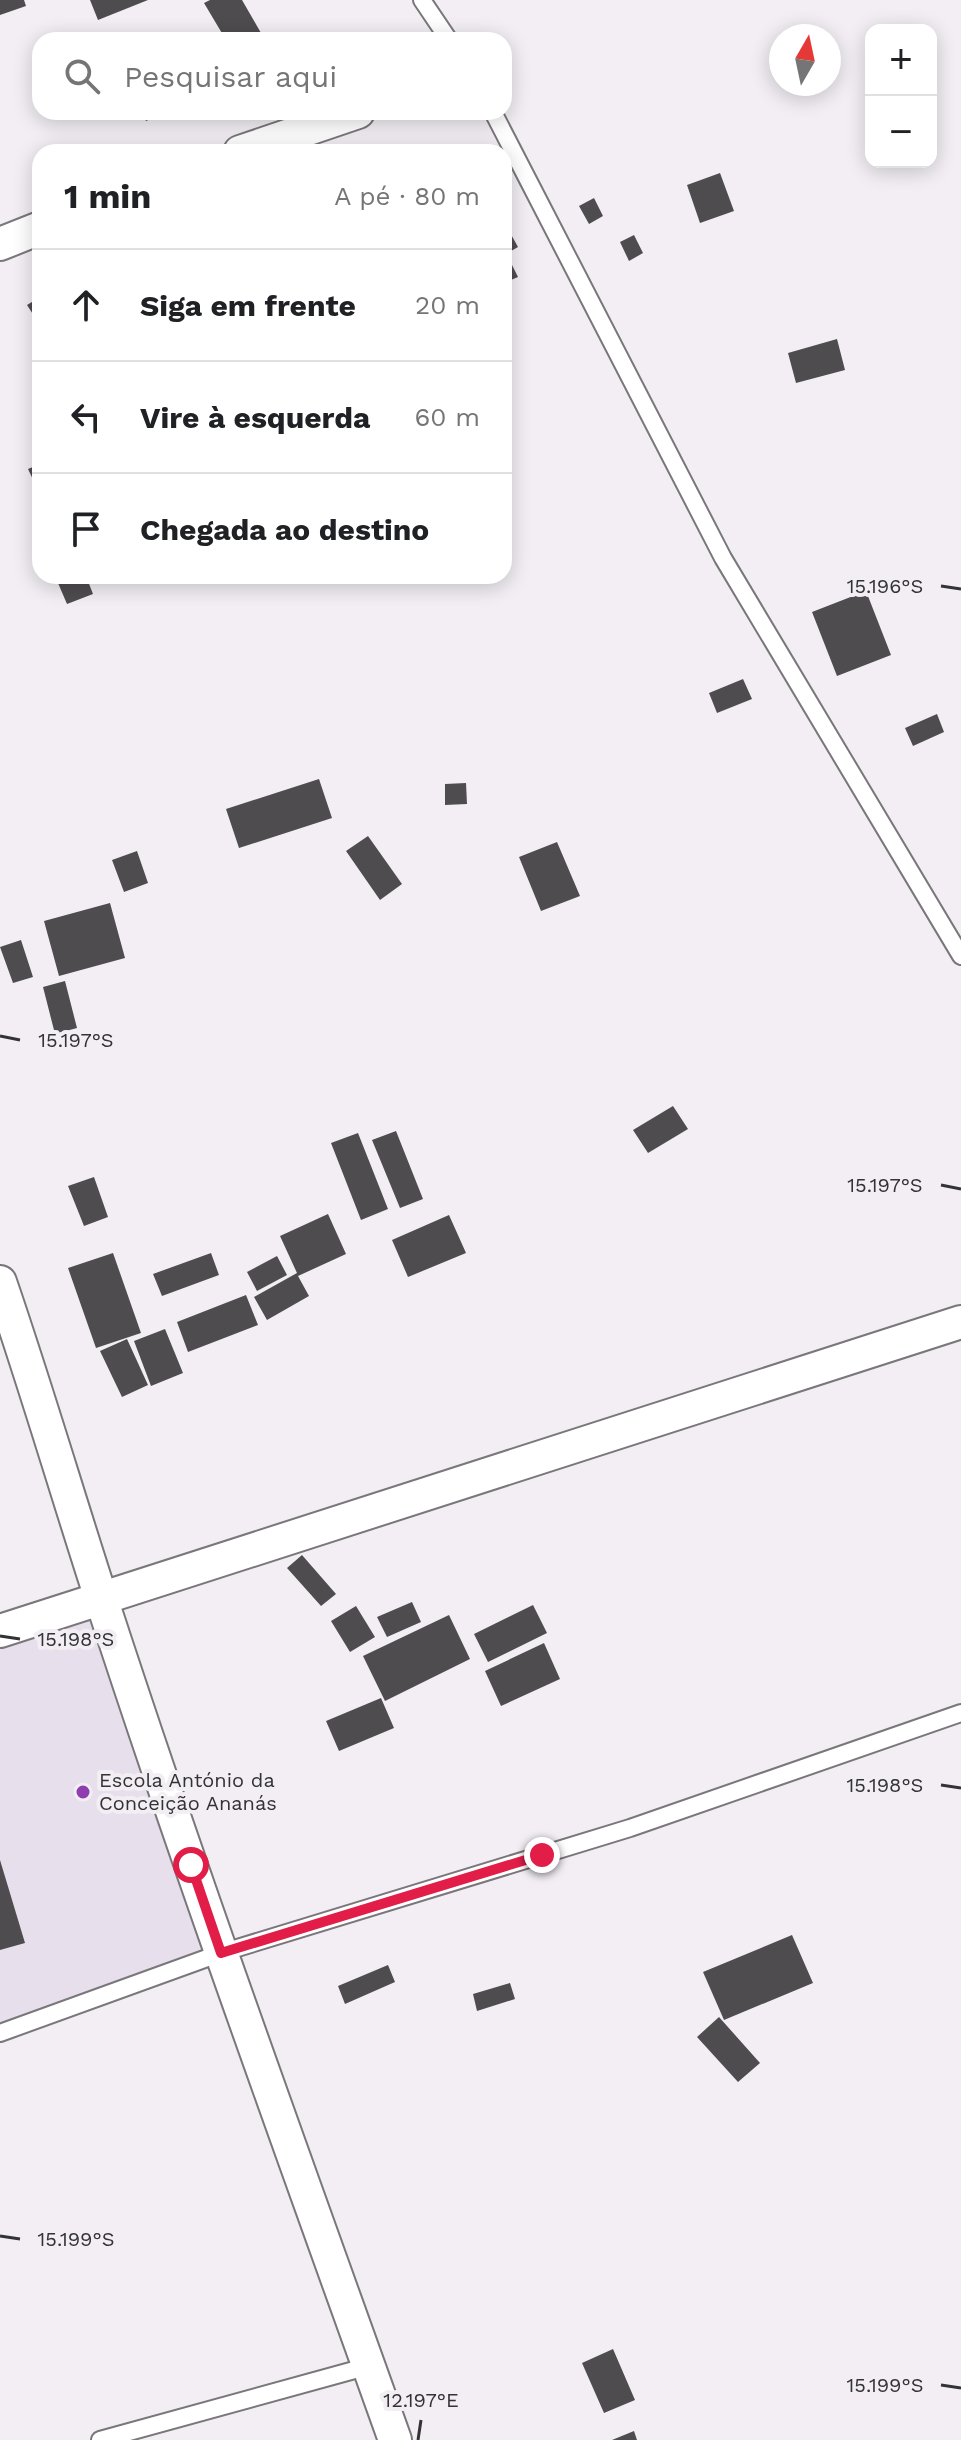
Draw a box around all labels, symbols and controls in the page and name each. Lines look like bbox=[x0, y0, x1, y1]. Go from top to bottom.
north arrow bbox=[769, 24, 841, 96]
map controls bbox=[865, 24, 937, 168]
button: + bbox=[865, 24, 937, 96]
search box bbox=[32, 32, 512, 120]
icon: search bbox=[60, 54, 104, 98]
text: Pesquisar aqui bbox=[124, 59, 337, 94]
button: − bbox=[865, 96, 937, 168]
text: 1 min bbox=[64, 176, 151, 216]
text: A pé · 80 m bbox=[334, 181, 480, 211]
icon: ahead bbox=[64, 283, 108, 327]
text: Siga em frente bbox=[140, 288, 356, 323]
text: 20 m bbox=[415, 290, 480, 320]
icon: left bbox=[64, 395, 108, 439]
text: Vire à esquerda bbox=[140, 400, 370, 435]
text: 60 m bbox=[414, 402, 480, 432]
icon: arrive bbox=[64, 507, 108, 551]
text: Chegada ao destino bbox=[140, 512, 429, 547]
text: 15.196°S bbox=[847, 574, 923, 598]
text: 15.197°S bbox=[38, 1028, 114, 1052]
text: 15.197°S bbox=[847, 1173, 923, 1197]
text: 15.198°S bbox=[38, 1627, 114, 1651]
place label: Escola António da Conceição Ananás bbox=[99, 1768, 277, 1815]
text: 15.198°S bbox=[847, 1773, 923, 1797]
marker: Escola António da Conceição Ananás bbox=[74, 1783, 92, 1801]
route end bbox=[524, 1837, 560, 1873]
route start bbox=[173, 1847, 209, 1883]
text: 15.199°S bbox=[38, 2227, 114, 2251]
text: 15.199°S bbox=[847, 2373, 923, 2397]
text: 12.197°E bbox=[383, 2388, 459, 2412]

